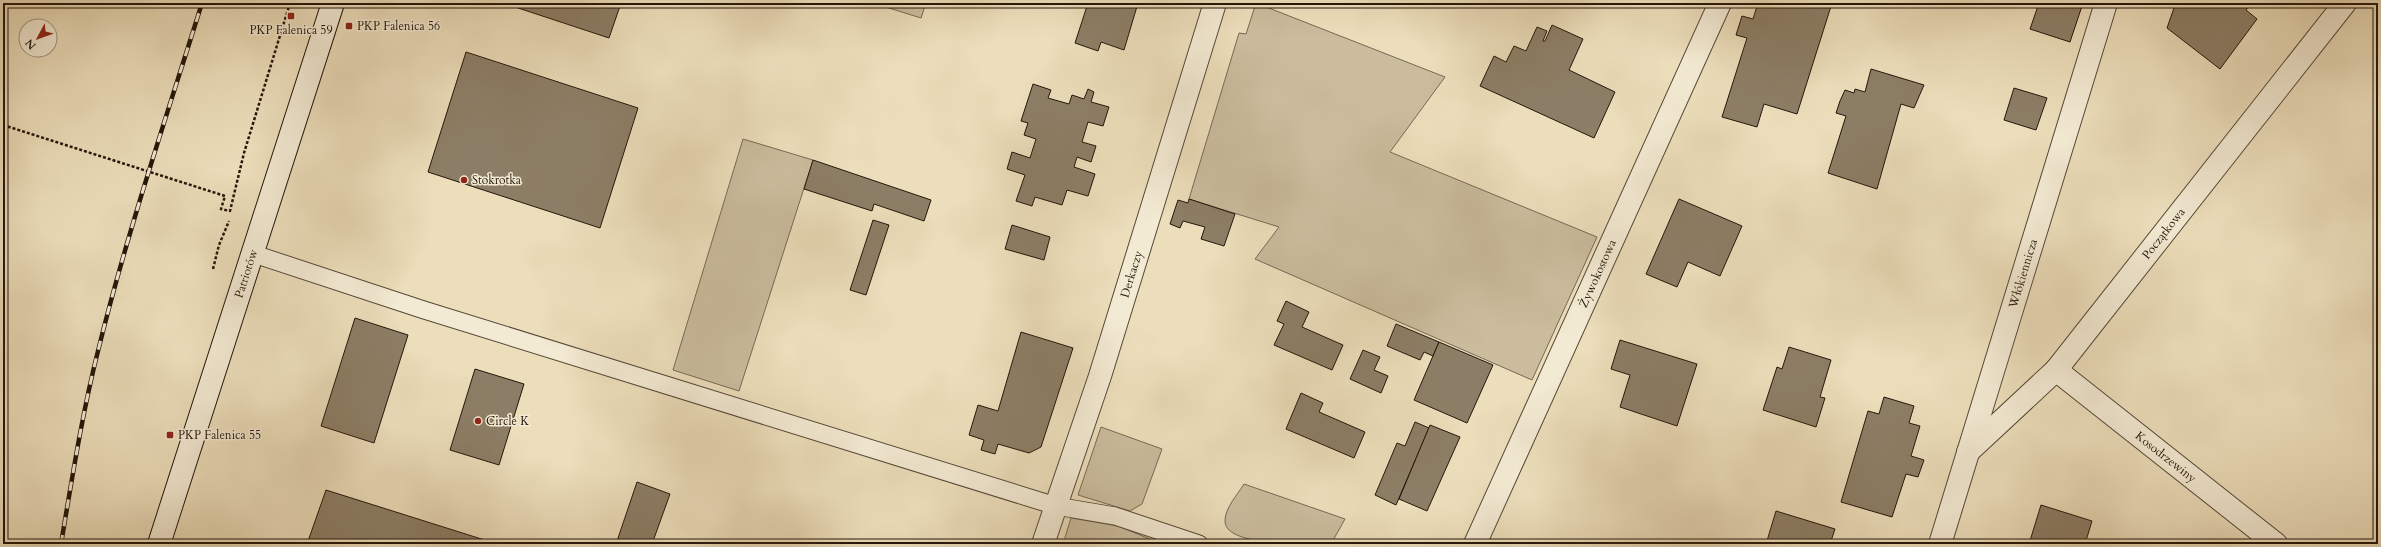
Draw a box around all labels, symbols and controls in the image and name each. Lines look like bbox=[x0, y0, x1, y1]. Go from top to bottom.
marker: PKP Falenica 59 bbox=[286, 11, 296, 21]
north arrow bbox=[18, 18, 58, 58]
place label: PKP Falenica 56 bbox=[357, 18, 440, 34]
marker: PKP Falenica 56 bbox=[344, 21, 354, 31]
place label: PKP Falenica 59 bbox=[249, 22, 333, 38]
text: N bbox=[22, 35, 40, 53]
place label: Stokrotka bbox=[472, 172, 522, 188]
marker: Stokrotka bbox=[459, 175, 469, 185]
street label: Początkowa bbox=[2138, 204, 2189, 262]
street label: Żywokostowa bbox=[1574, 236, 1620, 310]
street label: Włókiennicza bbox=[2005, 236, 2041, 311]
street label: Patriotów bbox=[231, 247, 261, 300]
street label: Derkaczy bbox=[1117, 248, 1146, 300]
place label: Circle K bbox=[486, 413, 529, 429]
marker: Circle K bbox=[473, 416, 483, 426]
place label: PKP Falenica 55 bbox=[178, 427, 261, 443]
street label: Kosodrzewiny bbox=[2132, 428, 2200, 486]
marker: PKP Falenica 55 bbox=[165, 430, 175, 440]

